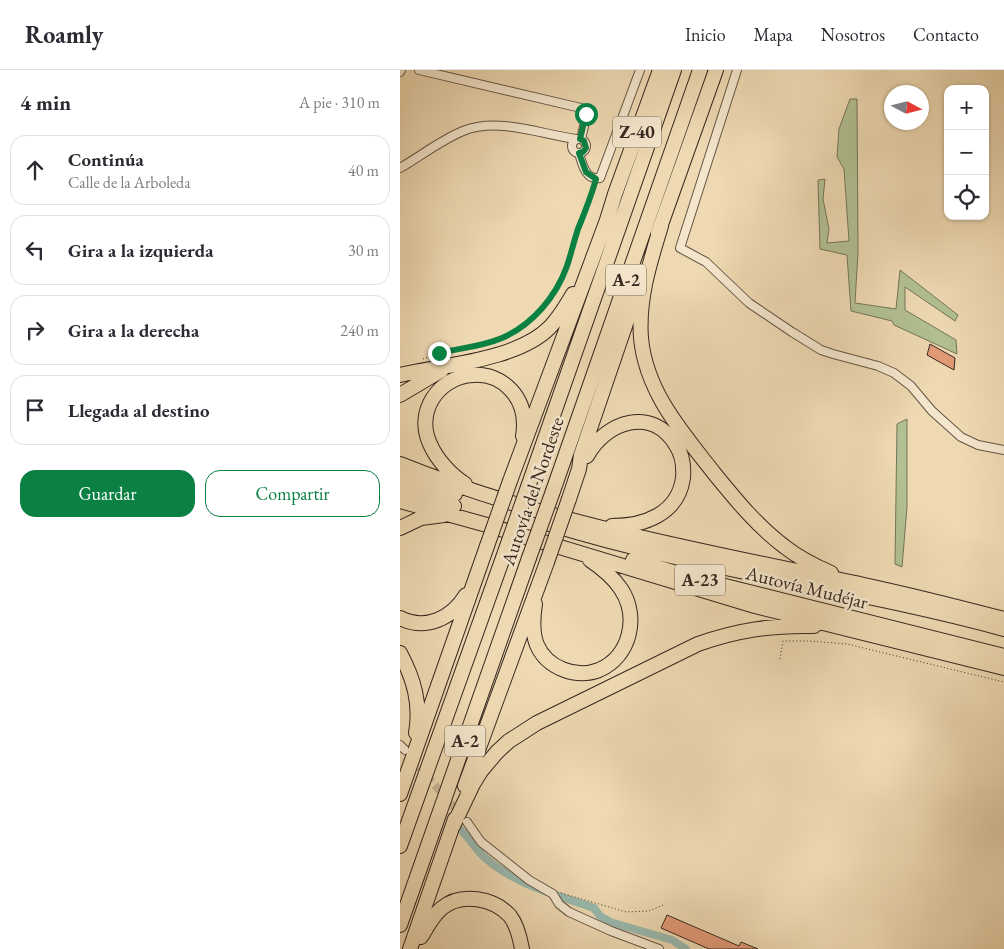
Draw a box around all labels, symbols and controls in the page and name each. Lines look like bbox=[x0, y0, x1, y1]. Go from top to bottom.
text: Roamly bbox=[25, 19, 103, 50]
text: Inicio bbox=[685, 23, 726, 46]
text: Mapa bbox=[754, 23, 793, 46]
text: Nosotros bbox=[821, 23, 885, 46]
text: Contacto bbox=[913, 23, 979, 46]
north arrow bbox=[884, 85, 929, 130]
map controls bbox=[944, 85, 989, 220]
button: + bbox=[944, 85, 989, 130]
text: 4 min bbox=[20, 89, 71, 116]
text: A pie · 310 m bbox=[299, 92, 380, 113]
route start bbox=[575, 103, 598, 126]
road number: Z-40 bbox=[613, 116, 661, 148]
button: − bbox=[944, 130, 989, 175]
text: Continúa bbox=[68, 147, 144, 172]
icon: ahead bbox=[21, 156, 49, 184]
text: 40 m bbox=[348, 160, 379, 181]
text: Calle de la Arboleda bbox=[68, 172, 191, 193]
button: locate bbox=[944, 175, 989, 220]
icon: left bbox=[21, 236, 49, 264]
text: Gira a la izquierda bbox=[68, 238, 214, 263]
text: 30 m bbox=[348, 240, 379, 261]
road number: A-2 bbox=[606, 264, 646, 296]
icon: right bbox=[21, 316, 49, 344]
text: Gira a la derecha bbox=[68, 318, 199, 343]
text: 240 m bbox=[340, 320, 379, 341]
route end bbox=[428, 342, 451, 365]
icon: arrive bbox=[21, 396, 49, 424]
text: Llegada al destino bbox=[68, 398, 210, 423]
street label: Autovía del Nordeste bbox=[495, 414, 570, 570]
button: Guardar bbox=[20, 470, 195, 517]
button: Compartir bbox=[205, 470, 380, 517]
street label: Autovía Mudéjar bbox=[742, 560, 871, 615]
road number: A-23 bbox=[675, 564, 725, 596]
road number: A-2 bbox=[445, 726, 485, 756]

